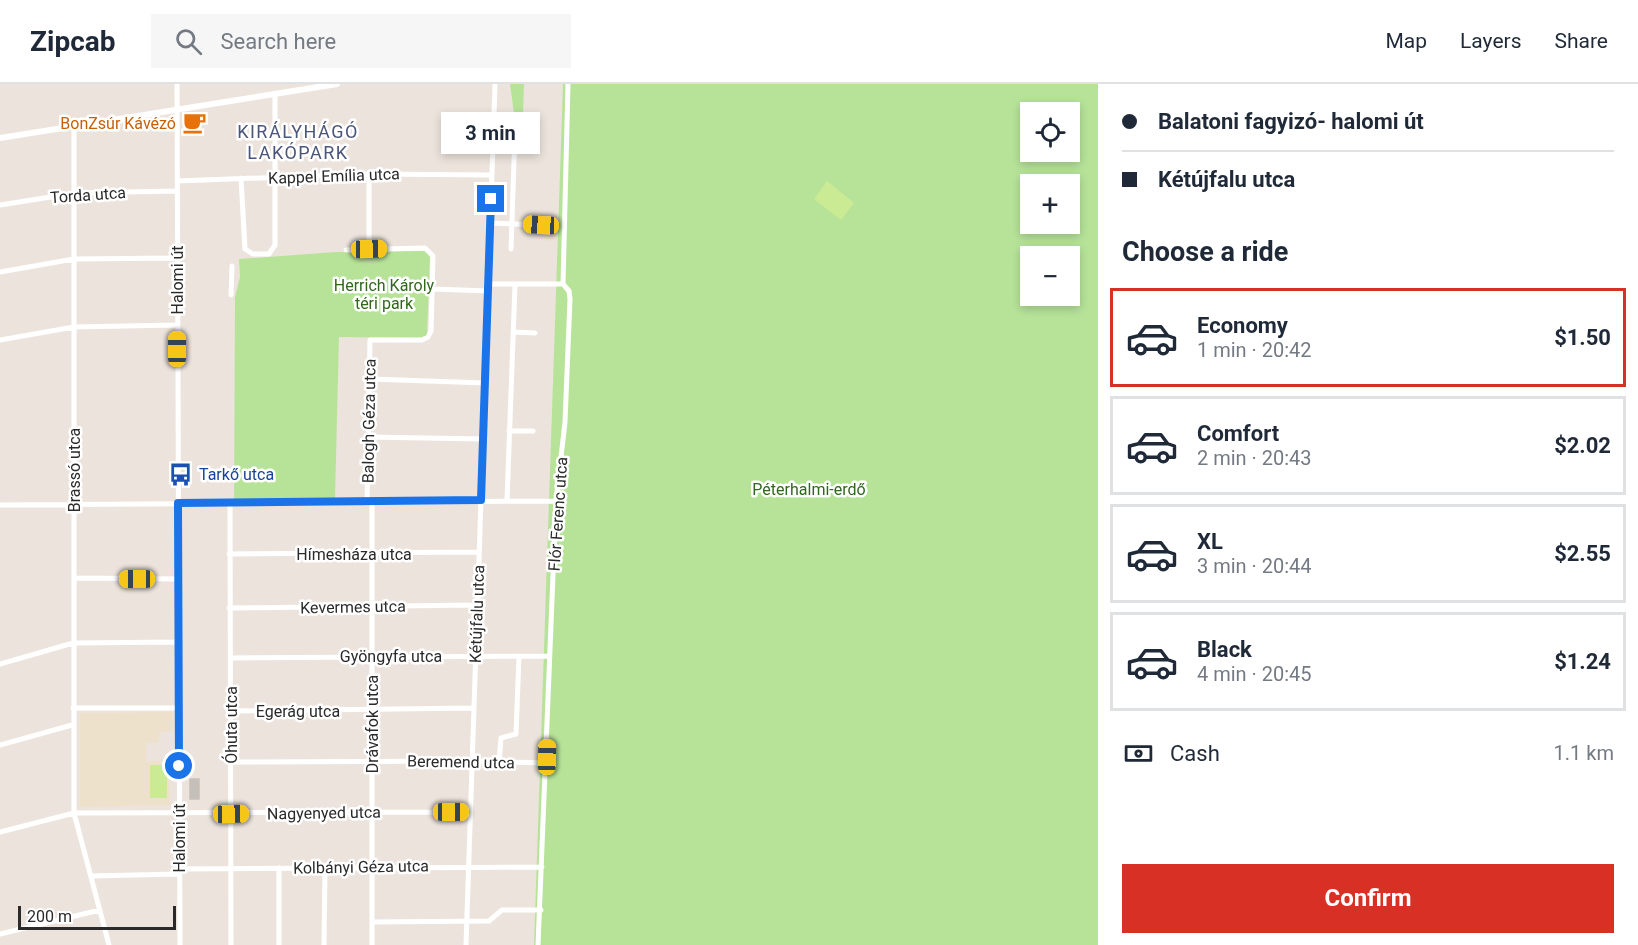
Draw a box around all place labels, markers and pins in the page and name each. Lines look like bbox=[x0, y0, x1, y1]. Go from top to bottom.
cafe icon: BonZsúr Kávézó bbox=[181, 110, 207, 136]
place label: BonZsúr Kávézó bbox=[60, 114, 176, 133]
bus stop icon: Tarkő utca bbox=[168, 461, 194, 487]
place label: Tarkő utca bbox=[199, 465, 274, 484]

